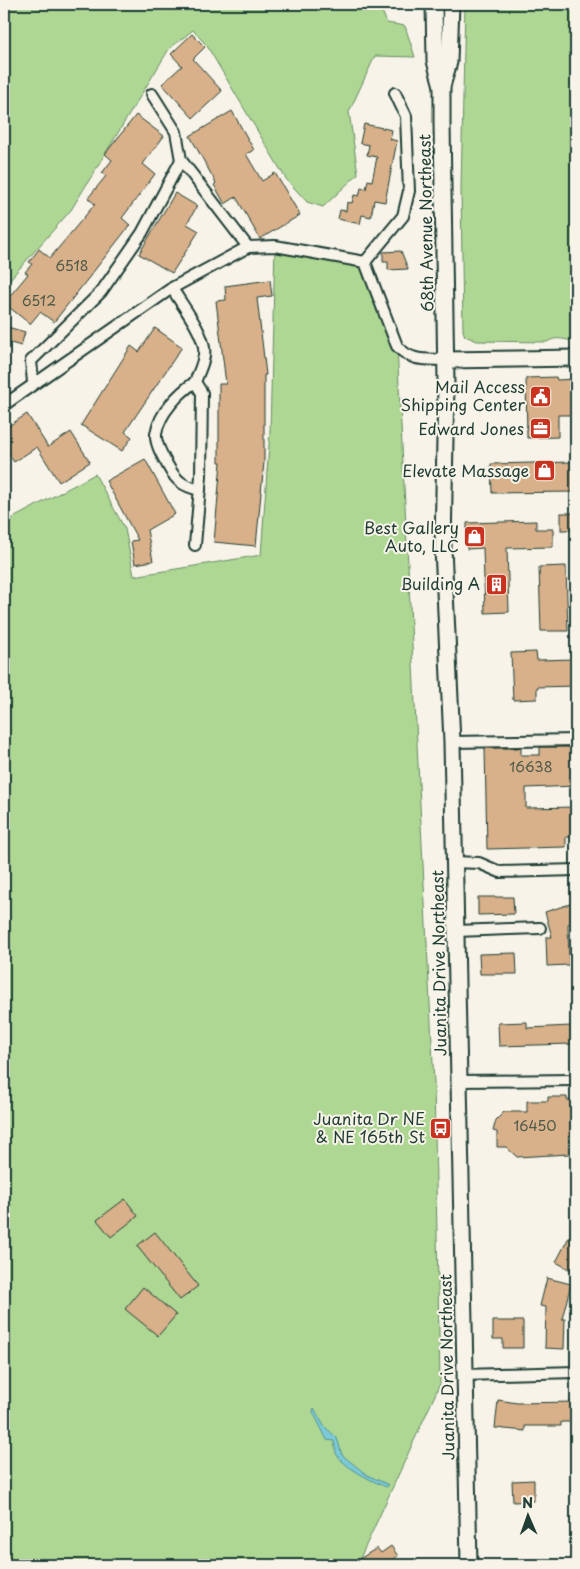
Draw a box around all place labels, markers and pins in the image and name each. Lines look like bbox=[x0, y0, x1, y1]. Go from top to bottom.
place label: Mail Access Shipping Center bbox=[401, 374, 526, 416]
public building icon: Mail Access Shipping Center bbox=[529, 384, 553, 408]
place label: Edward Jones bbox=[419, 416, 524, 440]
office icon: Edward Jones bbox=[528, 417, 552, 441]
place label: Elevate Massage bbox=[402, 458, 529, 482]
shop icon: Elevate Massage bbox=[533, 459, 557, 483]
place label: Best Gallery Auto, LLC bbox=[364, 515, 459, 557]
shop icon: Best Gallery Auto, LLC bbox=[463, 525, 487, 549]
place label: Building A bbox=[400, 571, 480, 595]
building icon: Building A bbox=[484, 572, 508, 596]
place label: Juanita Dr NE & NE 165th St bbox=[313, 1106, 425, 1148]
bus stop icon: Juanita Dr NE & NE 165th St bbox=[429, 1116, 453, 1140]

